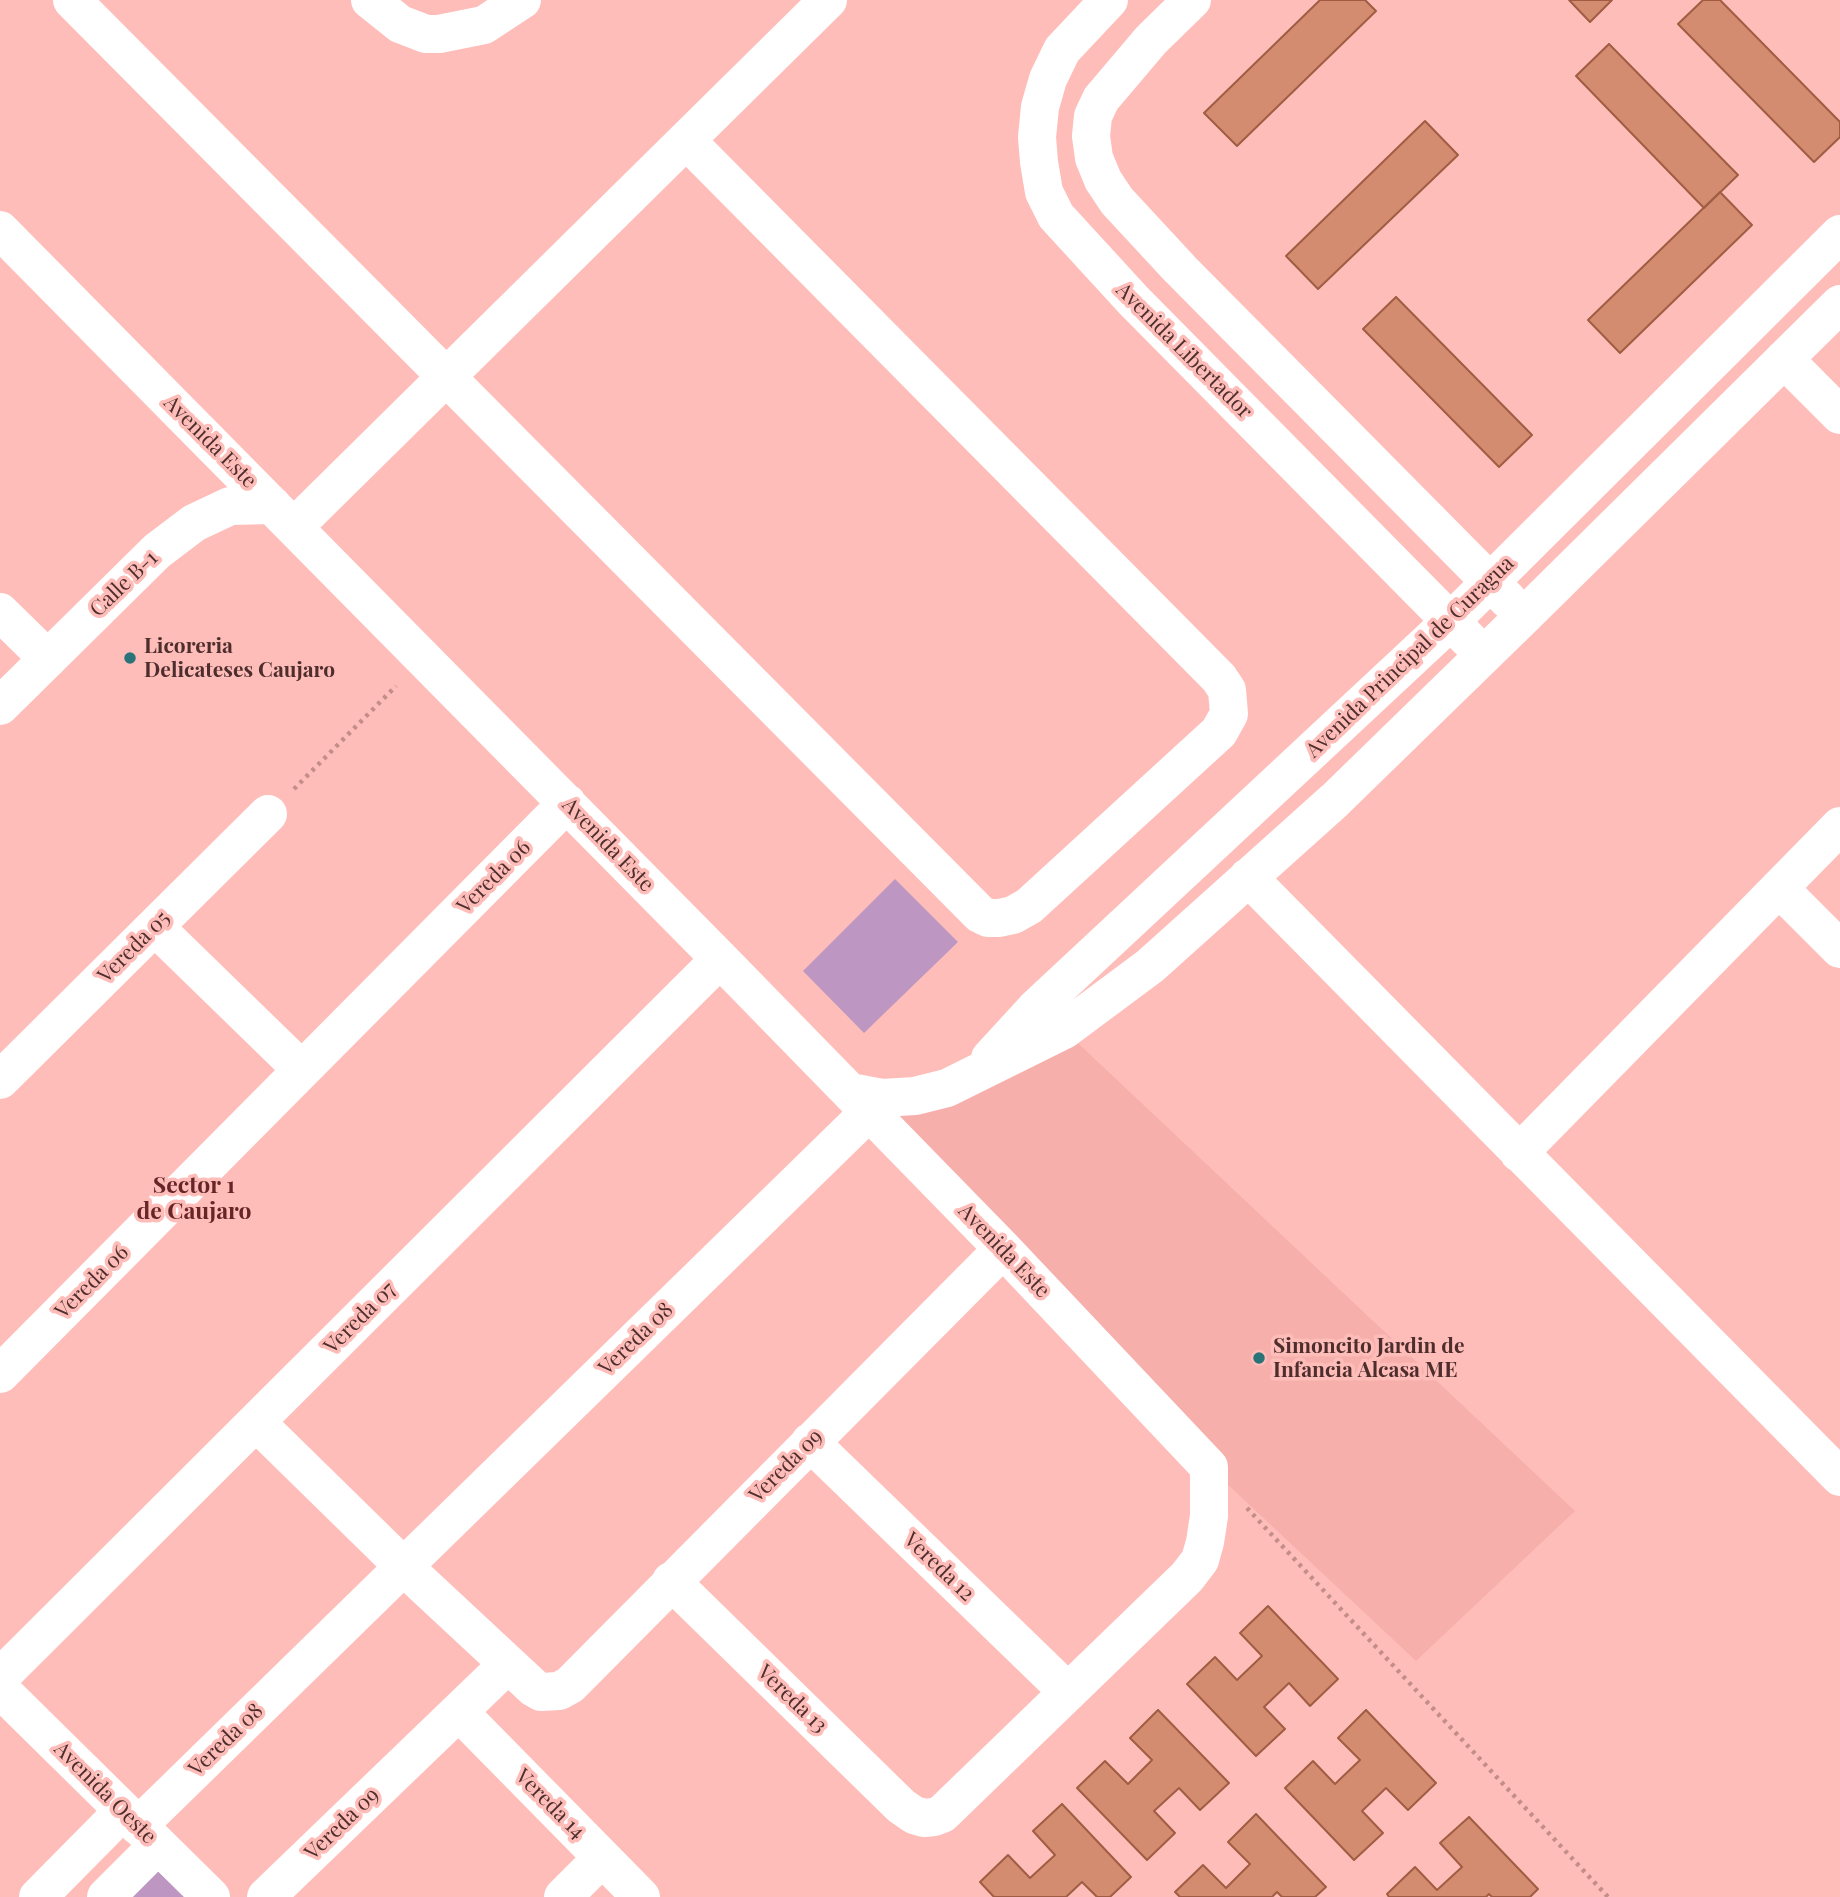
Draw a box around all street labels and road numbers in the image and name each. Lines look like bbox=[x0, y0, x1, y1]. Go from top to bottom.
street label: Avenida Libertador bbox=[1111, 278, 1257, 424]
street label: Avenida Este bbox=[158, 390, 262, 494]
street label: Calle B-1 bbox=[85, 546, 163, 622]
street label: Avenida Principal de Curagua bbox=[1301, 551, 1519, 763]
street label: Avenida Este bbox=[557, 793, 659, 897]
street label: Vereda 06 bbox=[452, 835, 536, 919]
street label: Vereda 05 bbox=[93, 906, 175, 988]
street label: Avenida Este bbox=[953, 1199, 1055, 1303]
street label: Vereda 06 bbox=[50, 1240, 134, 1324]
street label: Vereda 07 bbox=[319, 1277, 401, 1359]
street label: Vereda 08 bbox=[594, 1297, 678, 1381]
street label: Vereda 09 bbox=[744, 1424, 828, 1508]
street label: Vereda 12 bbox=[899, 1527, 979, 1607]
street label: Vereda 13 bbox=[752, 1660, 832, 1738]
street label: Vereda 08 bbox=[184, 1698, 268, 1782]
street label: Avenida Oeste bbox=[49, 1737, 161, 1849]
street label: Vereda 14 bbox=[510, 1764, 590, 1844]
street label: Vereda 09 bbox=[300, 1783, 384, 1865]

